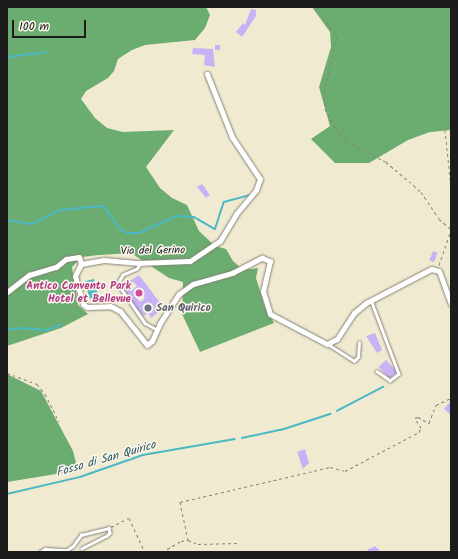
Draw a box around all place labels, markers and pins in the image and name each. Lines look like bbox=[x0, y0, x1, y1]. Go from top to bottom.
place label: Antico Convento Park Hotel et Bellevue bbox=[26, 280, 131, 306]
marker: Antico Convento Park Hotel et Bellevue bbox=[134, 288, 144, 298]
place label: San Quirico bbox=[156, 301, 211, 315]
marker: San Quirico bbox=[143, 303, 153, 313]

